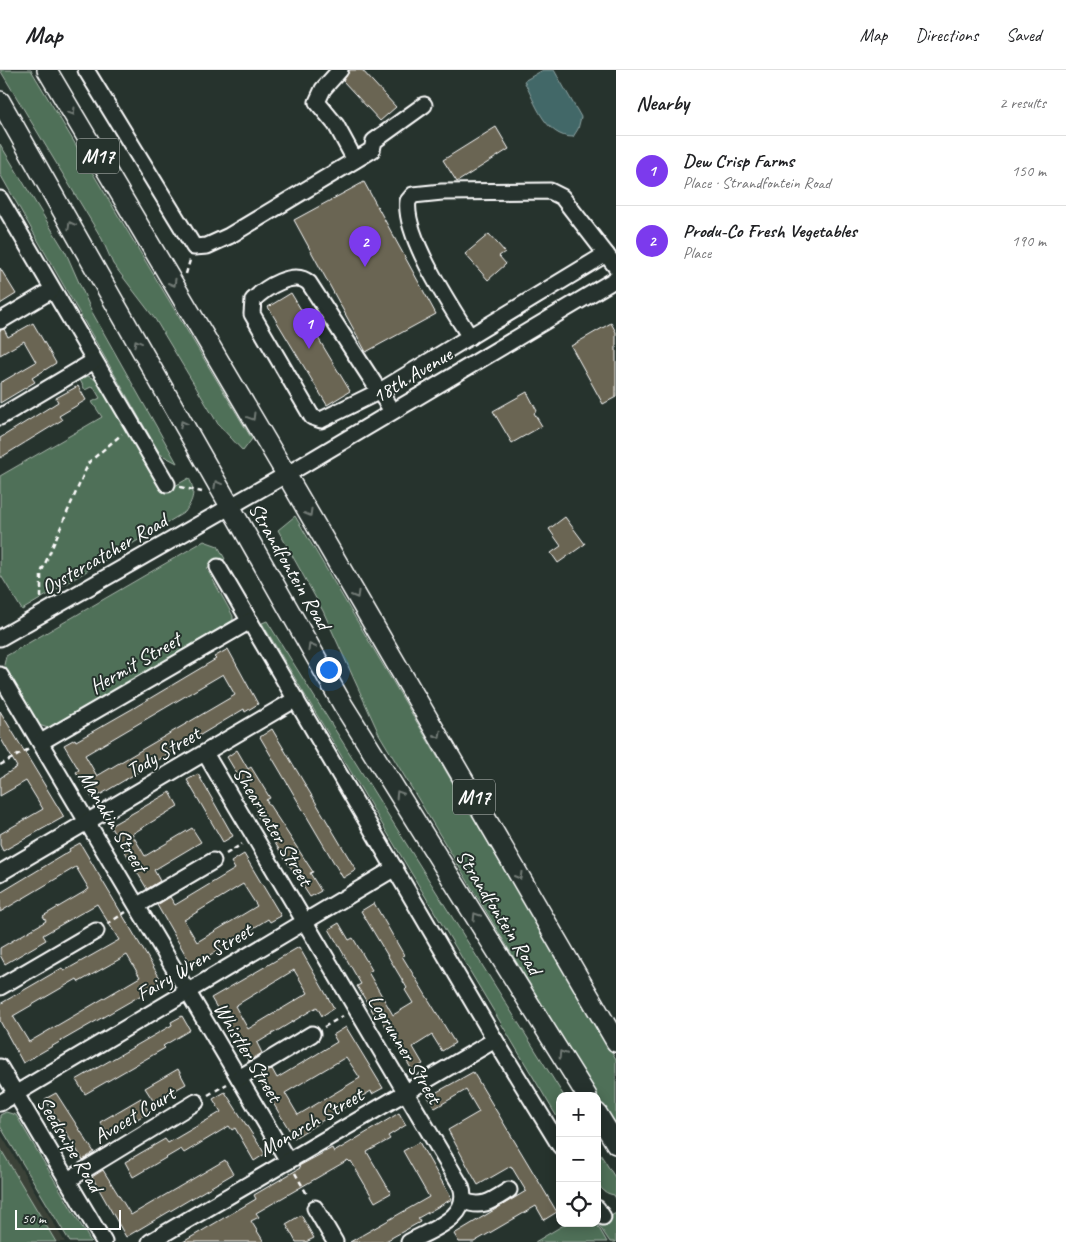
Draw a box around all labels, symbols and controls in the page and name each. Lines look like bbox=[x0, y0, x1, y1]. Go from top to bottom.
text: Map bbox=[25, 20, 62, 50]
text: Map bbox=[860, 24, 887, 46]
text: Directions bbox=[915, 24, 978, 46]
text: Saved bbox=[1006, 24, 1041, 46]
text: Nearby bbox=[636, 90, 689, 116]
text: 2 results bbox=[999, 93, 1046, 113]
one-way arrow bbox=[65, 106, 75, 115]
road number: M17 bbox=[77, 138, 119, 174]
text: Dew Crisp Farms bbox=[683, 149, 794, 173]
text: 1 bbox=[648, 161, 656, 181]
text: 150 m bbox=[1012, 161, 1046, 181]
text: Place · Strandfontein Road bbox=[683, 173, 830, 193]
text: Produ-Co Fresh Vegetables bbox=[683, 219, 857, 243]
one-way arrow bbox=[67, 221, 77, 230]
pin: 2 bbox=[349, 226, 381, 267]
text: 2 bbox=[648, 231, 656, 251]
text: 190 m bbox=[1012, 231, 1046, 251]
text: Place bbox=[683, 243, 711, 263]
one-way arrow bbox=[167, 278, 177, 287]
pin: 1 bbox=[293, 308, 325, 349]
one-way arrow bbox=[134, 340, 144, 349]
street label: 18th Avenue bbox=[367, 340, 458, 409]
one-way arrow bbox=[245, 412, 255, 421]
one-way arrow bbox=[179, 421, 189, 430]
one-way arrow bbox=[213, 481, 223, 490]
street label: Strandfontein Road bbox=[243, 498, 338, 637]
street label: Oystercatcher Road bbox=[37, 506, 175, 600]
one-way arrow bbox=[302, 508, 312, 517]
one-way arrow bbox=[350, 590, 360, 599]
street label: Hermit Street bbox=[85, 625, 188, 699]
one-way arrow bbox=[307, 644, 317, 653]
your location bbox=[316, 657, 342, 683]
street label: Tody Street bbox=[121, 719, 206, 784]
one-way arrow bbox=[431, 730, 441, 739]
street label: Shearwater Street bbox=[227, 762, 320, 892]
street label: Manakin Street bbox=[72, 765, 155, 879]
road number: M17 bbox=[453, 780, 495, 814]
one-way arrow bbox=[396, 790, 405, 799]
street label: Strandfontein Road bbox=[450, 845, 549, 982]
one-way arrow bbox=[513, 870, 523, 879]
one-way arrow bbox=[472, 913, 482, 922]
street label: Fairy Wren Street bbox=[131, 916, 258, 1007]
street label: Logrunner Street bbox=[362, 990, 449, 1110]
street label: Whistler Street bbox=[208, 997, 289, 1108]
one-way arrow bbox=[558, 1051, 568, 1060]
street label: Avocet Court bbox=[88, 1079, 181, 1149]
street label: Monarch Street bbox=[254, 1081, 369, 1162]
street label: Seedsnipe Road bbox=[31, 1091, 111, 1200]
map controls bbox=[556, 1092, 601, 1227]
button: + bbox=[556, 1092, 601, 1137]
button: − bbox=[556, 1137, 601, 1182]
button: locate bbox=[556, 1182, 601, 1227]
scale bar bbox=[15, 1207, 121, 1230]
text: 50 m bbox=[22, 1210, 46, 1227]

